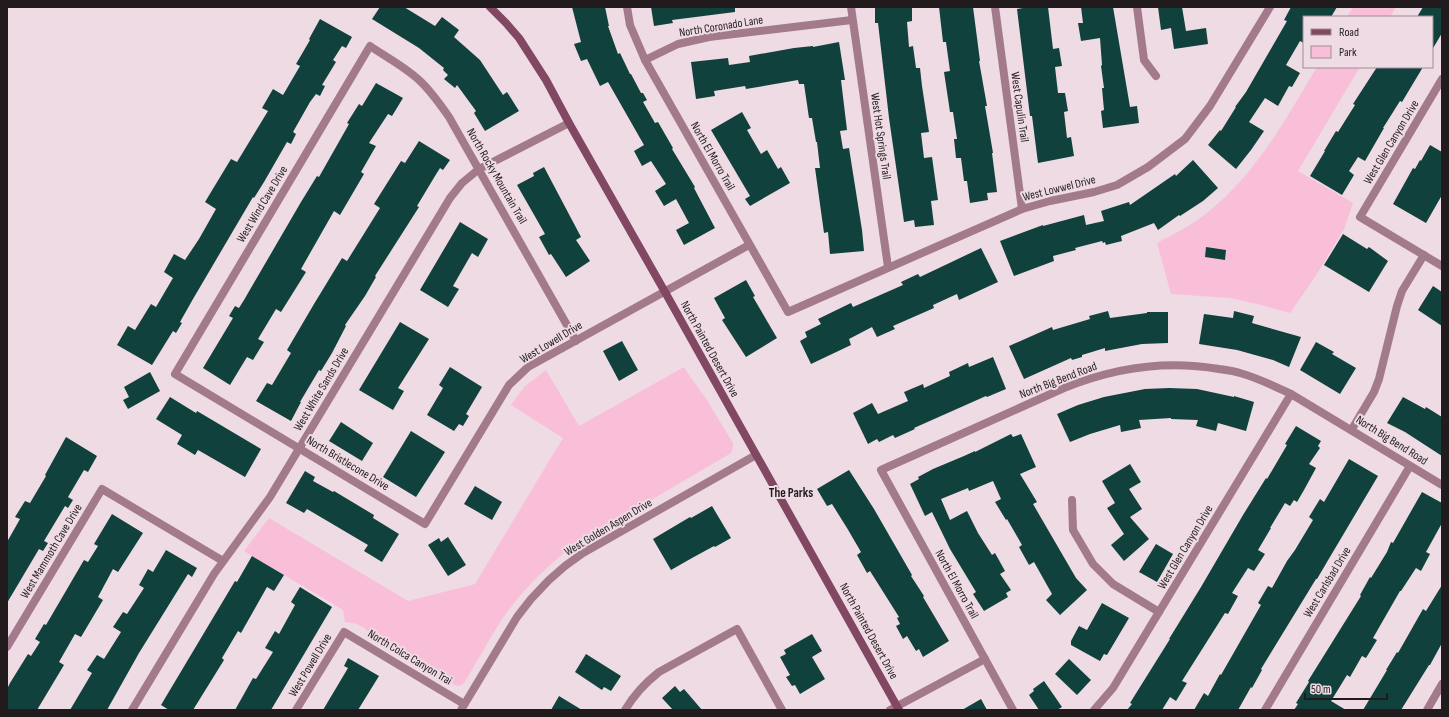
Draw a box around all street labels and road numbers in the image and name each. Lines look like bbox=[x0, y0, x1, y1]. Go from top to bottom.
street label: North Coronado Lane bbox=[678, 12, 764, 41]
street label: West Capulin Trail bbox=[1007, 71, 1032, 143]
street label: West Hot Springs Trail bbox=[867, 92, 894, 180]
street label: West Glen Canyon Drive bbox=[1360, 97, 1422, 187]
street label: North El Morro Trail bbox=[687, 119, 738, 193]
street label: North Rocky Mountain Trail bbox=[463, 126, 530, 227]
street label: West Wind Cave Drive bbox=[234, 163, 291, 245]
street label: West Lowwel Drive bbox=[1021, 172, 1097, 205]
street label: North Painted Desert Drive bbox=[677, 299, 742, 400]
street label: West Lowell Drive bbox=[517, 318, 585, 367]
street label: West White Sands Drive bbox=[291, 345, 352, 434]
street label: North Big Bend Road bbox=[1017, 359, 1099, 402]
street label: North Big Bend Road bbox=[1353, 412, 1430, 468]
street label: North Bristlecone Drive bbox=[304, 433, 392, 494]
street label: West Golden Aspen Drive bbox=[562, 495, 655, 560]
street label: West Mammoth Cave Drive bbox=[17, 501, 86, 601]
street label: West Glen Canyon Drive bbox=[1154, 502, 1216, 592]
street label: West Carlsbad Drive bbox=[1300, 544, 1355, 620]
street label: North El Morro Trail bbox=[931, 547, 982, 621]
street label: North Painted Desert Drive bbox=[836, 581, 901, 682]
street label: North Colca Canyon Trai bbox=[365, 626, 455, 688]
street label: West Powell Drive bbox=[286, 631, 335, 700]

